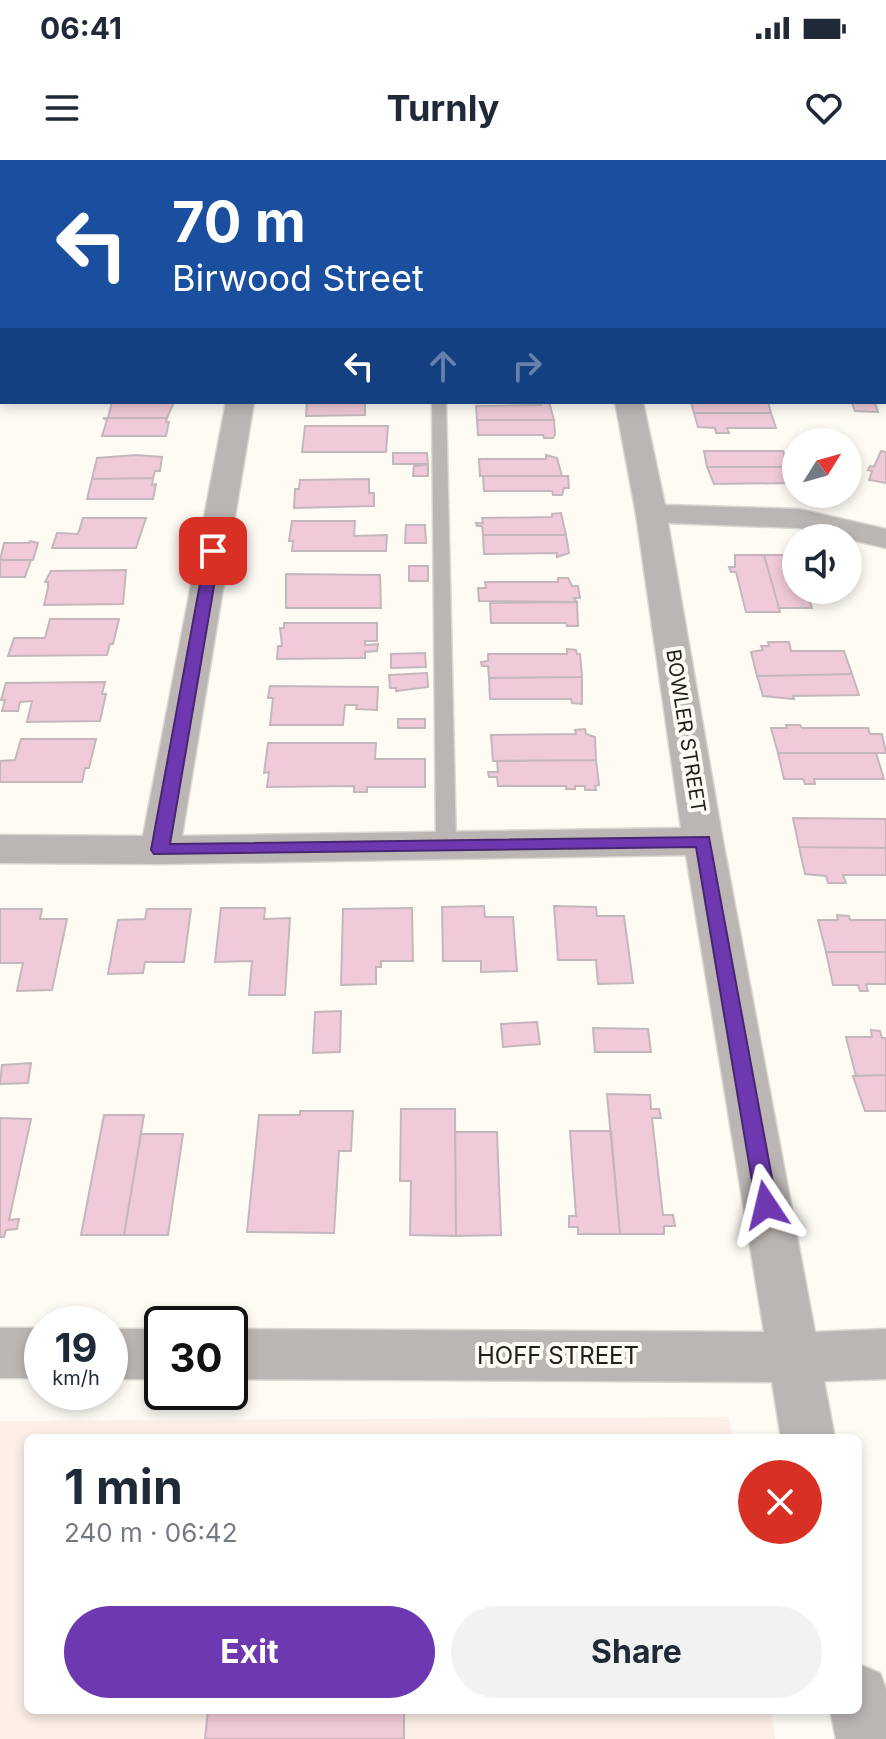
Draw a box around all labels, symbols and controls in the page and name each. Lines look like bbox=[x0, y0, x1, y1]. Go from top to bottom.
text: 06:41 bbox=[40, 10, 122, 46]
icon: menu bbox=[40, 86, 84, 130]
text: Turnly bbox=[387, 86, 499, 130]
icon: heart bbox=[802, 86, 846, 130]
text: 70 m bbox=[172, 188, 306, 256]
icon: left bbox=[40, 192, 144, 296]
text: Birwood Street bbox=[172, 256, 424, 300]
icon: left bbox=[337, 344, 381, 388]
icon: ahead bbox=[421, 344, 465, 388]
icon: right bbox=[505, 344, 549, 388]
north arrow bbox=[782, 428, 862, 508]
map controls bbox=[782, 428, 862, 604]
pin bbox=[179, 517, 247, 585]
button: sound bbox=[782, 524, 862, 604]
icon: arrive bbox=[191, 529, 235, 573]
street label: BOWLER STREET bbox=[661, 647, 711, 815]
position arrow bbox=[724, 1163, 808, 1247]
speed limit sign: 30 bbox=[144, 1306, 248, 1410]
text: 19 bbox=[54, 1323, 98, 1372]
street label: HOFF STREET bbox=[477, 1341, 639, 1370]
text: km/h bbox=[52, 1366, 100, 1390]
text: 1 min bbox=[64, 1457, 183, 1516]
button: close bbox=[738, 1460, 822, 1544]
text: 240 m · 06:42 bbox=[64, 1517, 238, 1548]
button: Exit bbox=[64, 1606, 435, 1698]
button: Share bbox=[451, 1606, 822, 1698]

